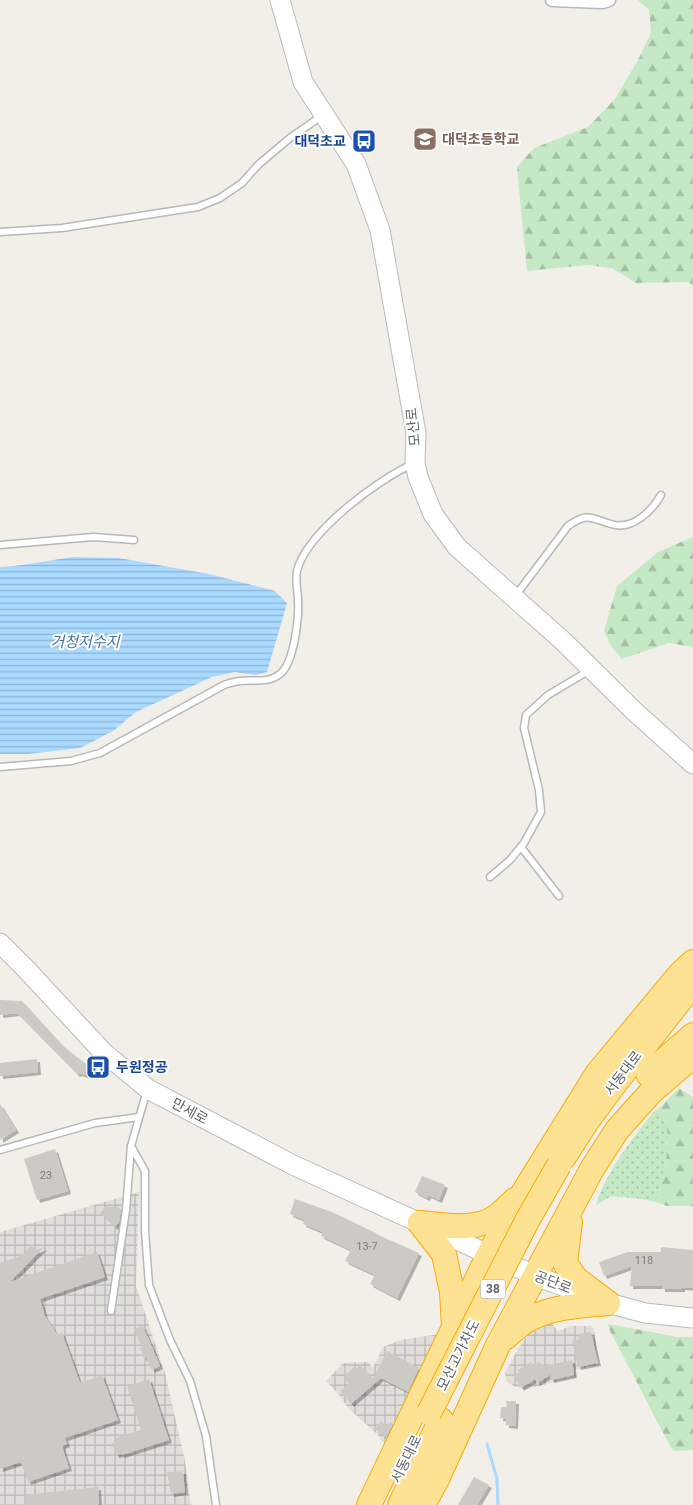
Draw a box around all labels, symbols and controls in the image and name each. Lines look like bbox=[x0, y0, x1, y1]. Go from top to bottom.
school or university icon: 대덕초등학교 bbox=[412, 126, 438, 152]
bus stop icon: 대덕초교 bbox=[351, 128, 377, 154]
place label: 대덕초등학교 bbox=[442, 131, 519, 147]
place label: 대덕초교 bbox=[294, 133, 346, 149]
street label: 모산로 bbox=[403, 407, 423, 447]
water label: 거청저수지 bbox=[50, 633, 121, 651]
street label: 서동대로 bbox=[601, 1048, 645, 1098]
bus stop icon: 두원정공 bbox=[85, 1054, 111, 1080]
place label: 두원정공 bbox=[116, 1059, 168, 1075]
street label: 만세로 bbox=[169, 1095, 211, 1127]
house number: 23 bbox=[40, 1169, 52, 1182]
house number: 13-7 bbox=[356, 1240, 378, 1253]
house number: 118 bbox=[635, 1254, 653, 1267]
street label: 공단로 bbox=[532, 1268, 574, 1296]
road number: 38 bbox=[480, 1280, 506, 1298]
street label: 모산고가차도 bbox=[433, 1317, 483, 1393]
street label: 서동대로 bbox=[388, 1432, 425, 1486]

